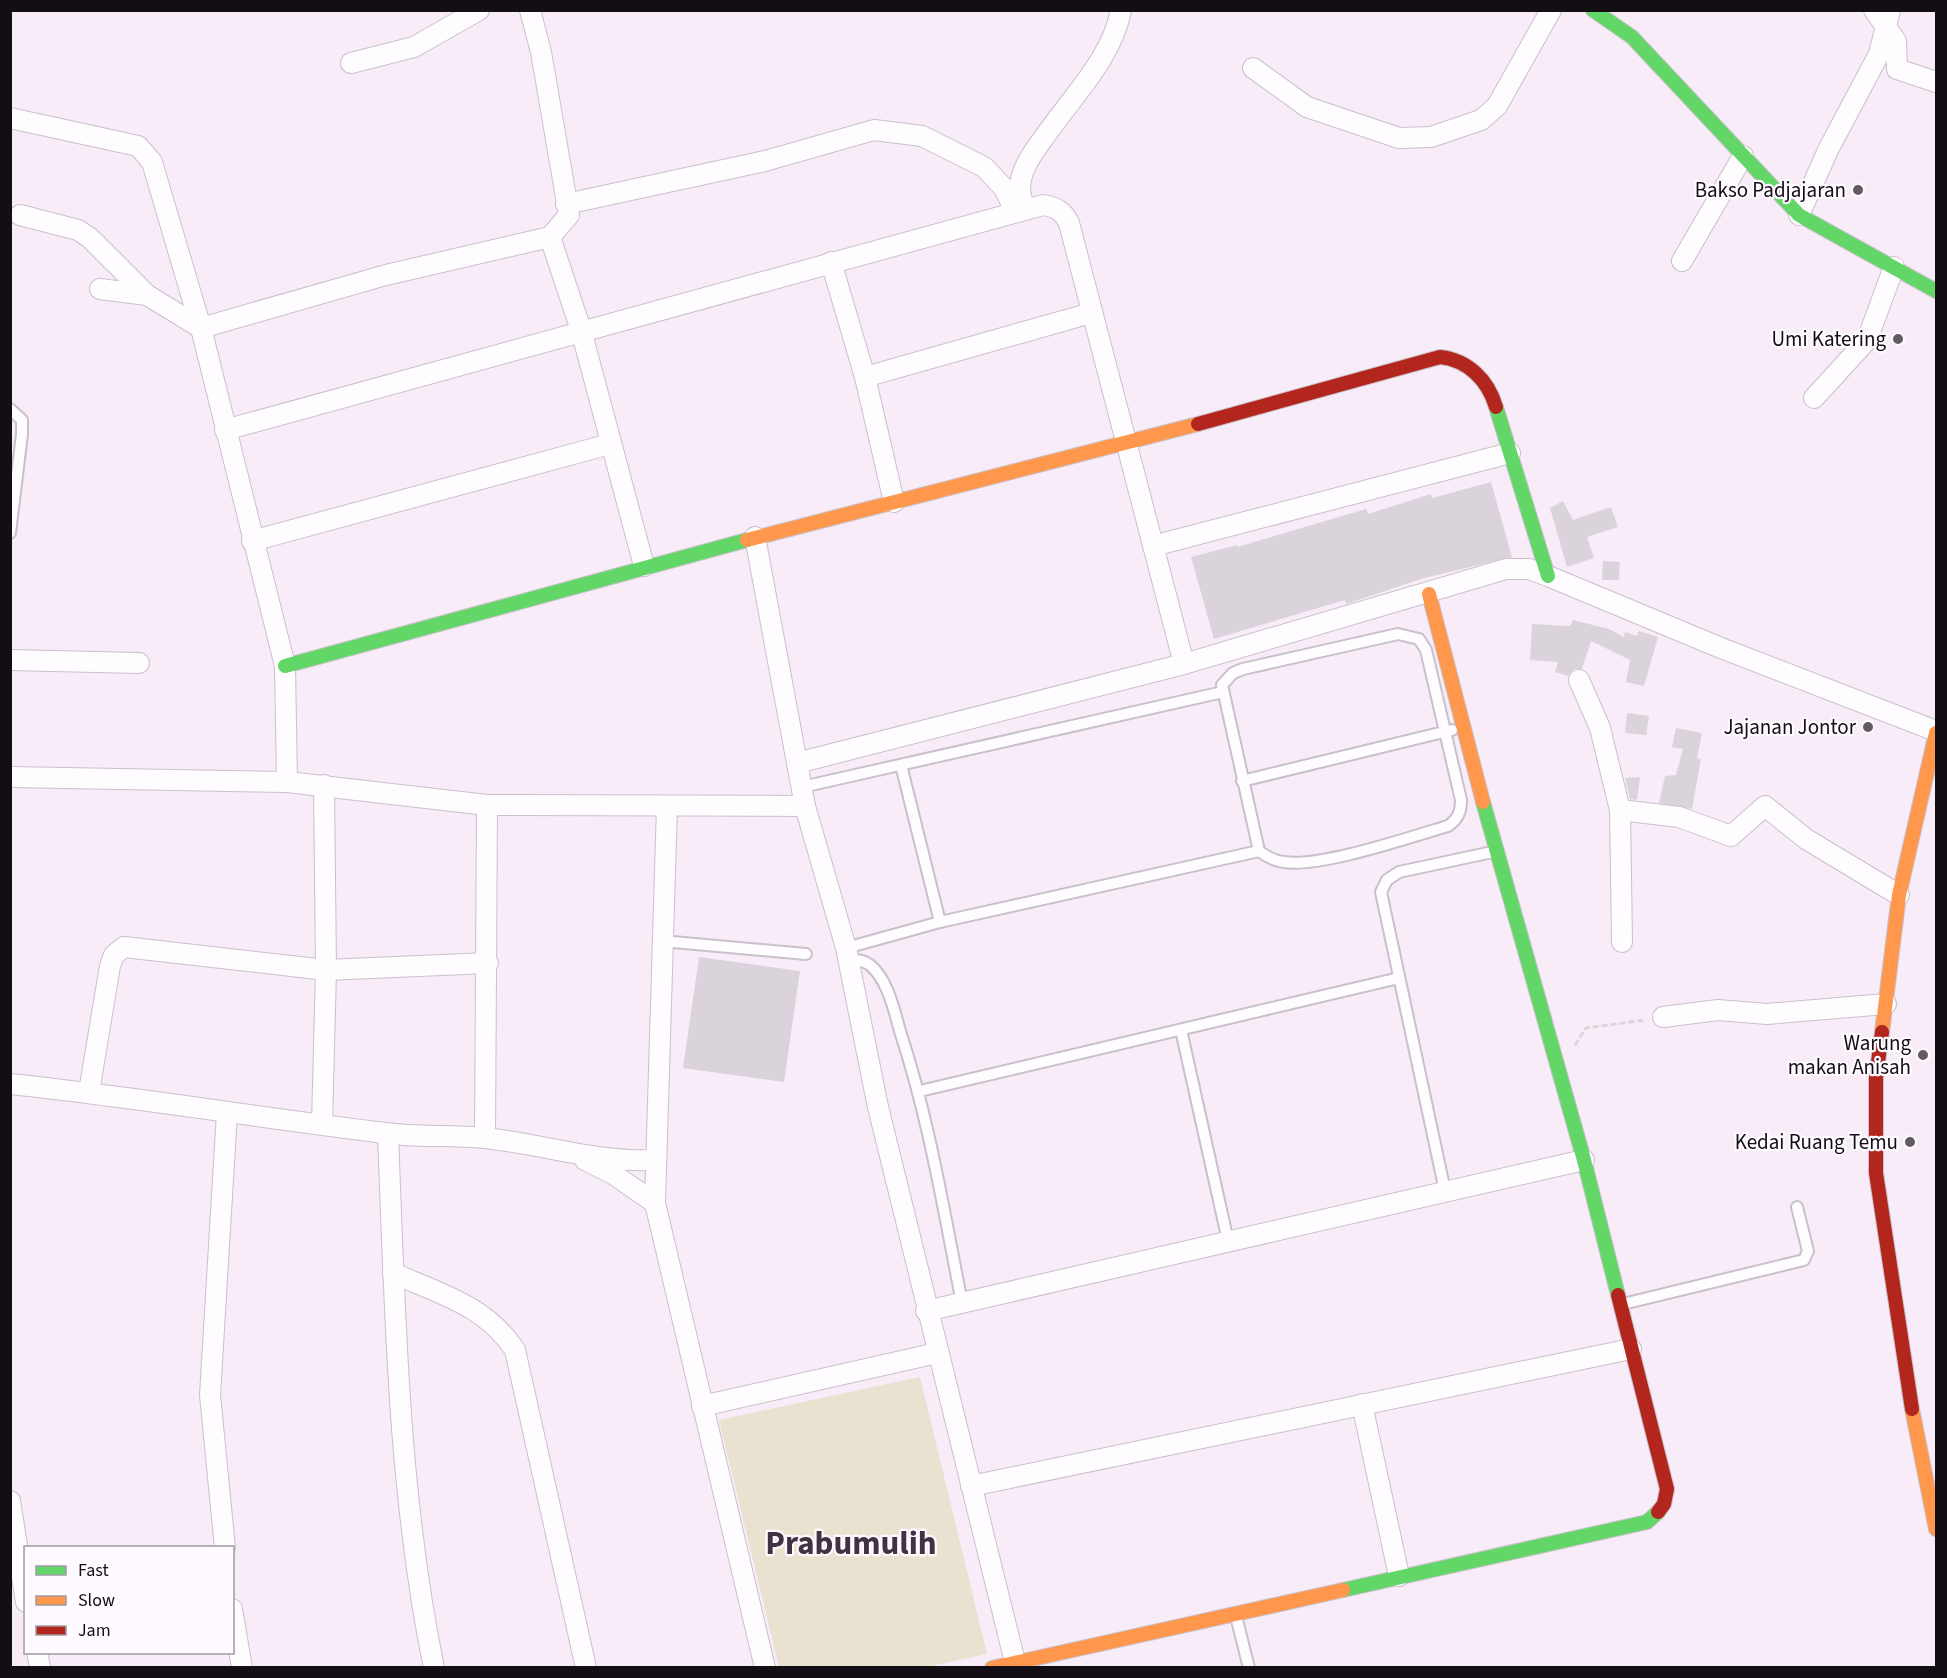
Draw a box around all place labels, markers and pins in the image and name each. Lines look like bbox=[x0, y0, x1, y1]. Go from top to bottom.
place label: Bakso Padjajaran bbox=[1695, 175, 1846, 205]
marker: Bakso Padjajaran bbox=[1851, 183, 1865, 197]
place label: Umi Katering bbox=[1771, 324, 1886, 354]
marker: Umi Katering bbox=[1891, 332, 1905, 346]
place label: Jajanan Jontor bbox=[1723, 712, 1857, 742]
marker: Jajanan Jontor bbox=[1861, 720, 1875, 734]
place label: Warung makan Anisah bbox=[1788, 1028, 1911, 1082]
marker: Warung makan Anisah bbox=[1916, 1048, 1930, 1062]
place label: Kedai Ruang Temu bbox=[1735, 1127, 1898, 1157]
marker: Kedai Ruang Temu bbox=[1903, 1135, 1917, 1149]

